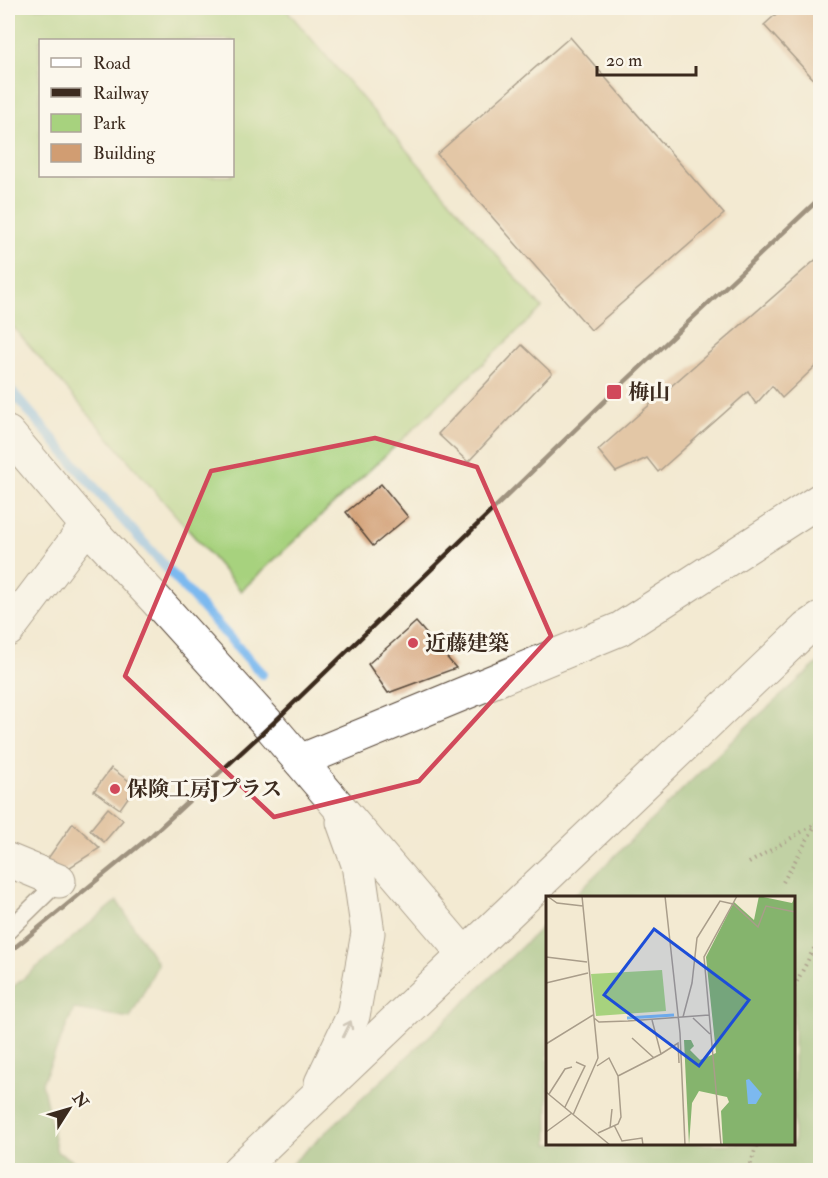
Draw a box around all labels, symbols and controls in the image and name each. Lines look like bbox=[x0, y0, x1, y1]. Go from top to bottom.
legend bbox=[39, 39, 234, 177]
scale bar bbox=[597, 39, 696, 77]
text: 20 m bbox=[606, 49, 642, 72]
text: Road bbox=[93, 52, 131, 75]
text: Railway bbox=[93, 82, 150, 105]
text: Park bbox=[93, 112, 126, 135]
text: Building bbox=[93, 142, 156, 165]
place label: 梅山 bbox=[628, 379, 670, 406]
marker: 梅山 bbox=[605, 383, 623, 401]
place label: 近藤建築 bbox=[425, 630, 509, 657]
marker: 近藤建築 bbox=[406, 636, 420, 650]
place label: 保険工房Jプラス bbox=[127, 776, 282, 803]
marker: 保険工房Jプラス bbox=[108, 782, 122, 796]
inset map bbox=[546, 896, 795, 1145]
one-way arrow bbox=[341, 1020, 353, 1038]
north arrow bbox=[39, 1079, 99, 1139]
text: N bbox=[67, 1088, 93, 1113]

